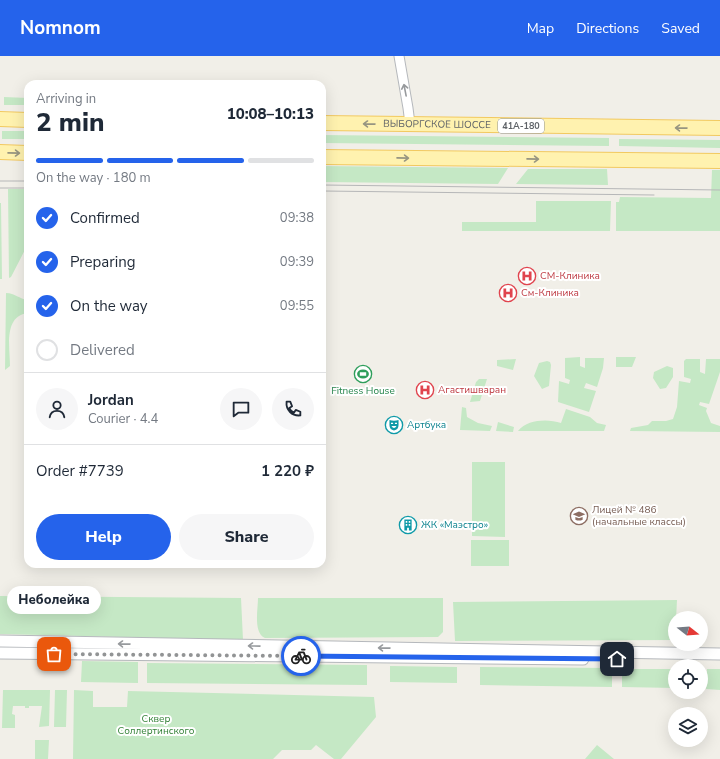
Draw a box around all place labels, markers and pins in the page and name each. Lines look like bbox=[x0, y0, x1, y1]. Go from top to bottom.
hospital icon: СМ-Клиника bbox=[517, 266, 537, 286]
place label: СМ-Клиника bbox=[540, 269, 600, 283]
hospital icon: См-Клиника bbox=[498, 283, 518, 303]
place label: См-Клиника bbox=[521, 286, 579, 300]
sports icon: Fitness House bbox=[353, 364, 373, 384]
hospital icon: Агастишваран bbox=[415, 380, 435, 400]
place label: Агастишваран bbox=[438, 383, 506, 397]
place label: Fitness House bbox=[331, 384, 395, 398]
theatre icon: Артбука bbox=[384, 415, 404, 435]
place label: Артбука bbox=[407, 418, 446, 432]
place label: Лицей № 486 (начальные классы) bbox=[592, 503, 686, 529]
school or university icon: Лицей № 486 (начальные классы) bbox=[569, 506, 589, 526]
building icon: ЖК «Маэстро» bbox=[398, 515, 418, 535]
place label: ЖК «Маэстро» bbox=[421, 518, 488, 532]
callout: Неболейка bbox=[7, 586, 101, 614]
pin bbox=[37, 637, 71, 671]
pin bbox=[600, 642, 634, 676]

